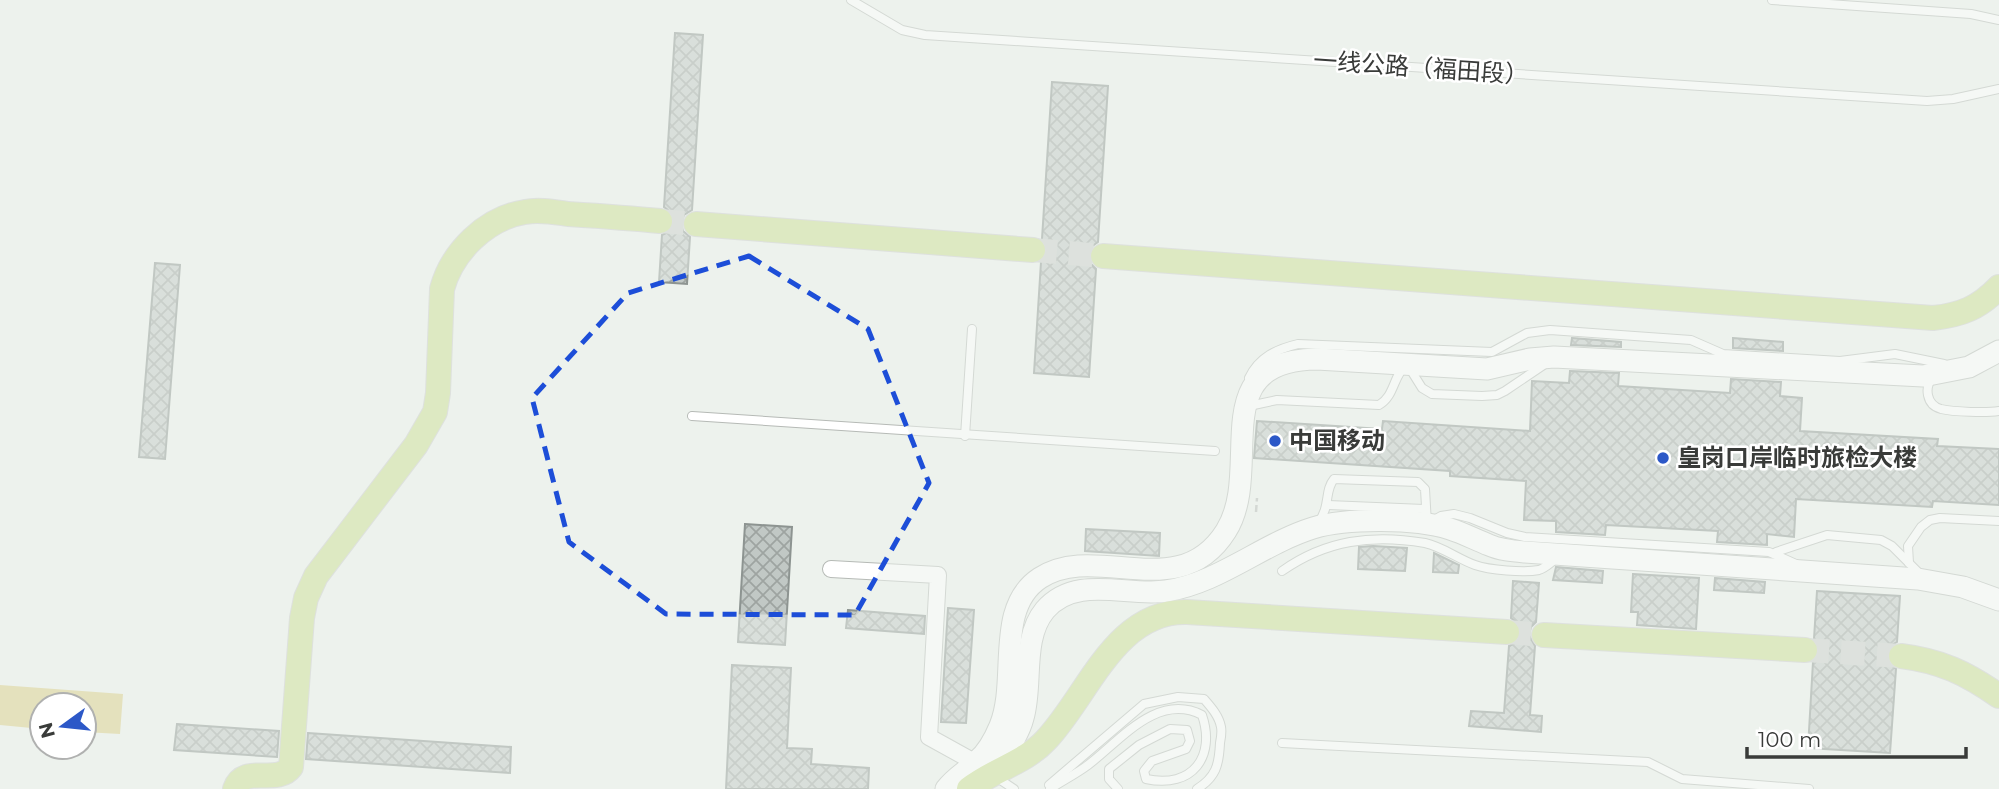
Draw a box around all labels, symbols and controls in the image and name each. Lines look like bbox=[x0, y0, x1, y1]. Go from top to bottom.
street label: 一线公路（福田段） bbox=[1312, 46, 1530, 89]
place label: 中国移动 bbox=[1289, 426, 1385, 455]
marker: 中国移动 bbox=[1267, 433, 1283, 449]
place label: 皇岗口岸临时旅检大楼 bbox=[1677, 443, 1917, 472]
marker: 皇岗口岸临时旅检大楼 bbox=[1655, 450, 1671, 466]
north arrow bbox=[28, 691, 98, 761]
scale bar bbox=[1747, 716, 1966, 760]
text: N bbox=[34, 720, 60, 741]
text: 100 m bbox=[1758, 727, 1821, 752]

